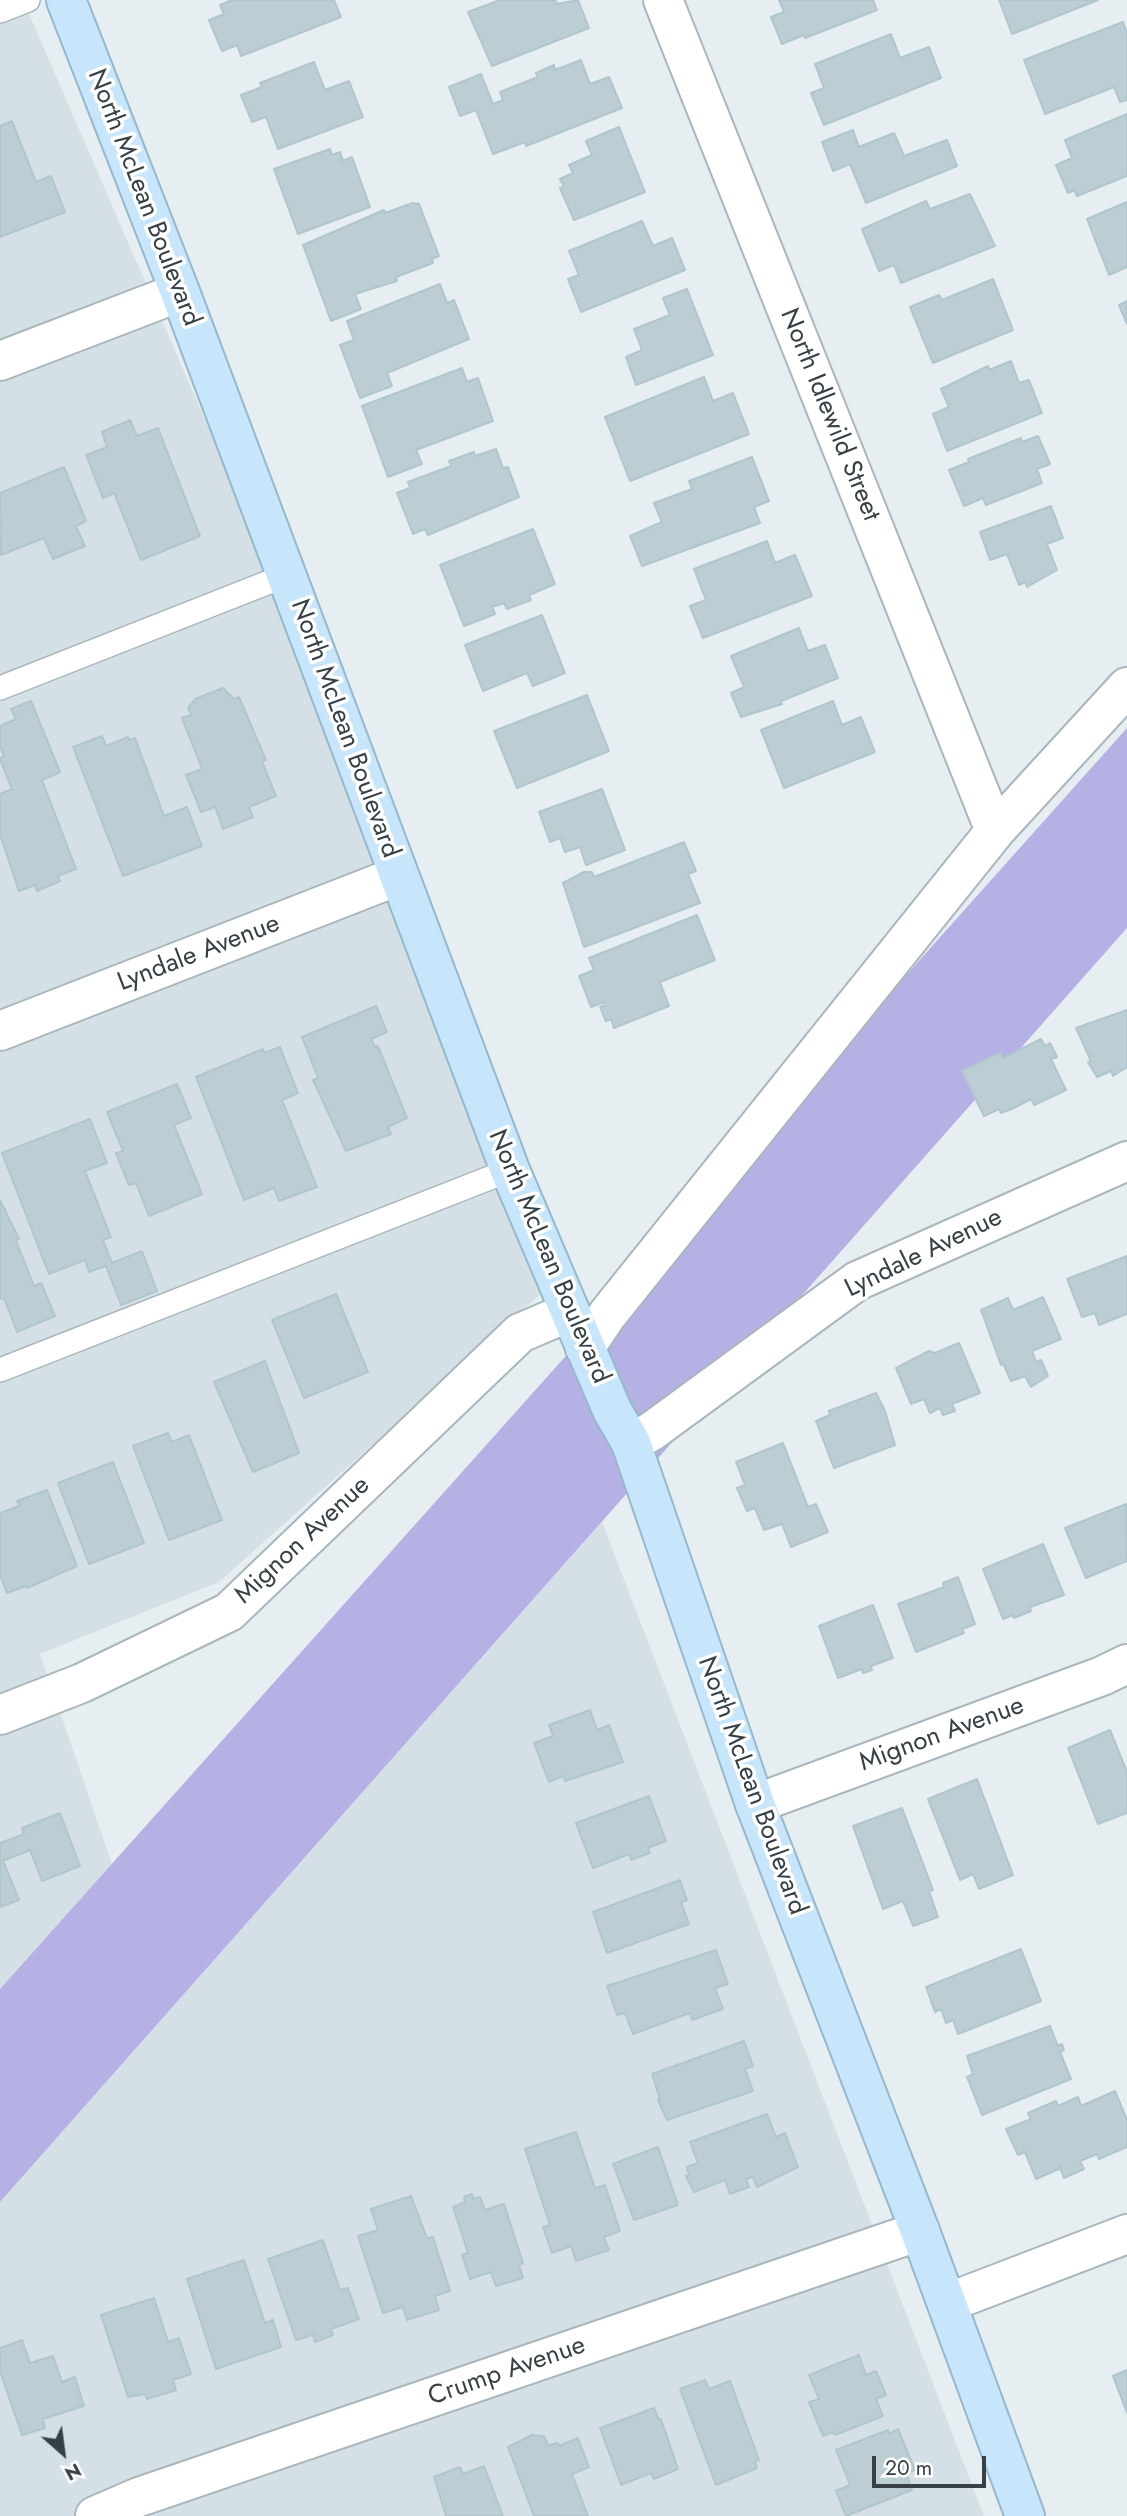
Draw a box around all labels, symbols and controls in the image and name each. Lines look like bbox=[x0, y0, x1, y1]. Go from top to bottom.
street label: North McLean Boulevard bbox=[80, 65, 206, 331]
street label: North Idlewild Street bbox=[772, 304, 886, 526]
street label: North McLean Boulevard bbox=[283, 596, 405, 862]
street label: Lyndale Avenue bbox=[114, 909, 284, 999]
street label: North McLean Boulevard bbox=[480, 1125, 616, 1389]
street label: Lyndale Avenue bbox=[840, 1203, 1008, 1305]
street label: Mignon Avenue bbox=[229, 1471, 377, 1611]
street label: North McLean Boulevard bbox=[690, 1653, 812, 1919]
street label: Mignon Avenue bbox=[855, 1691, 1029, 1779]
street label: Crump Avenue bbox=[424, 2331, 590, 2413]
north arrow bbox=[28, 2418, 98, 2488]
scale bar bbox=[875, 2442, 989, 2486]
text: 20 m bbox=[885, 2453, 932, 2483]
text: N bbox=[60, 2457, 86, 2487]

